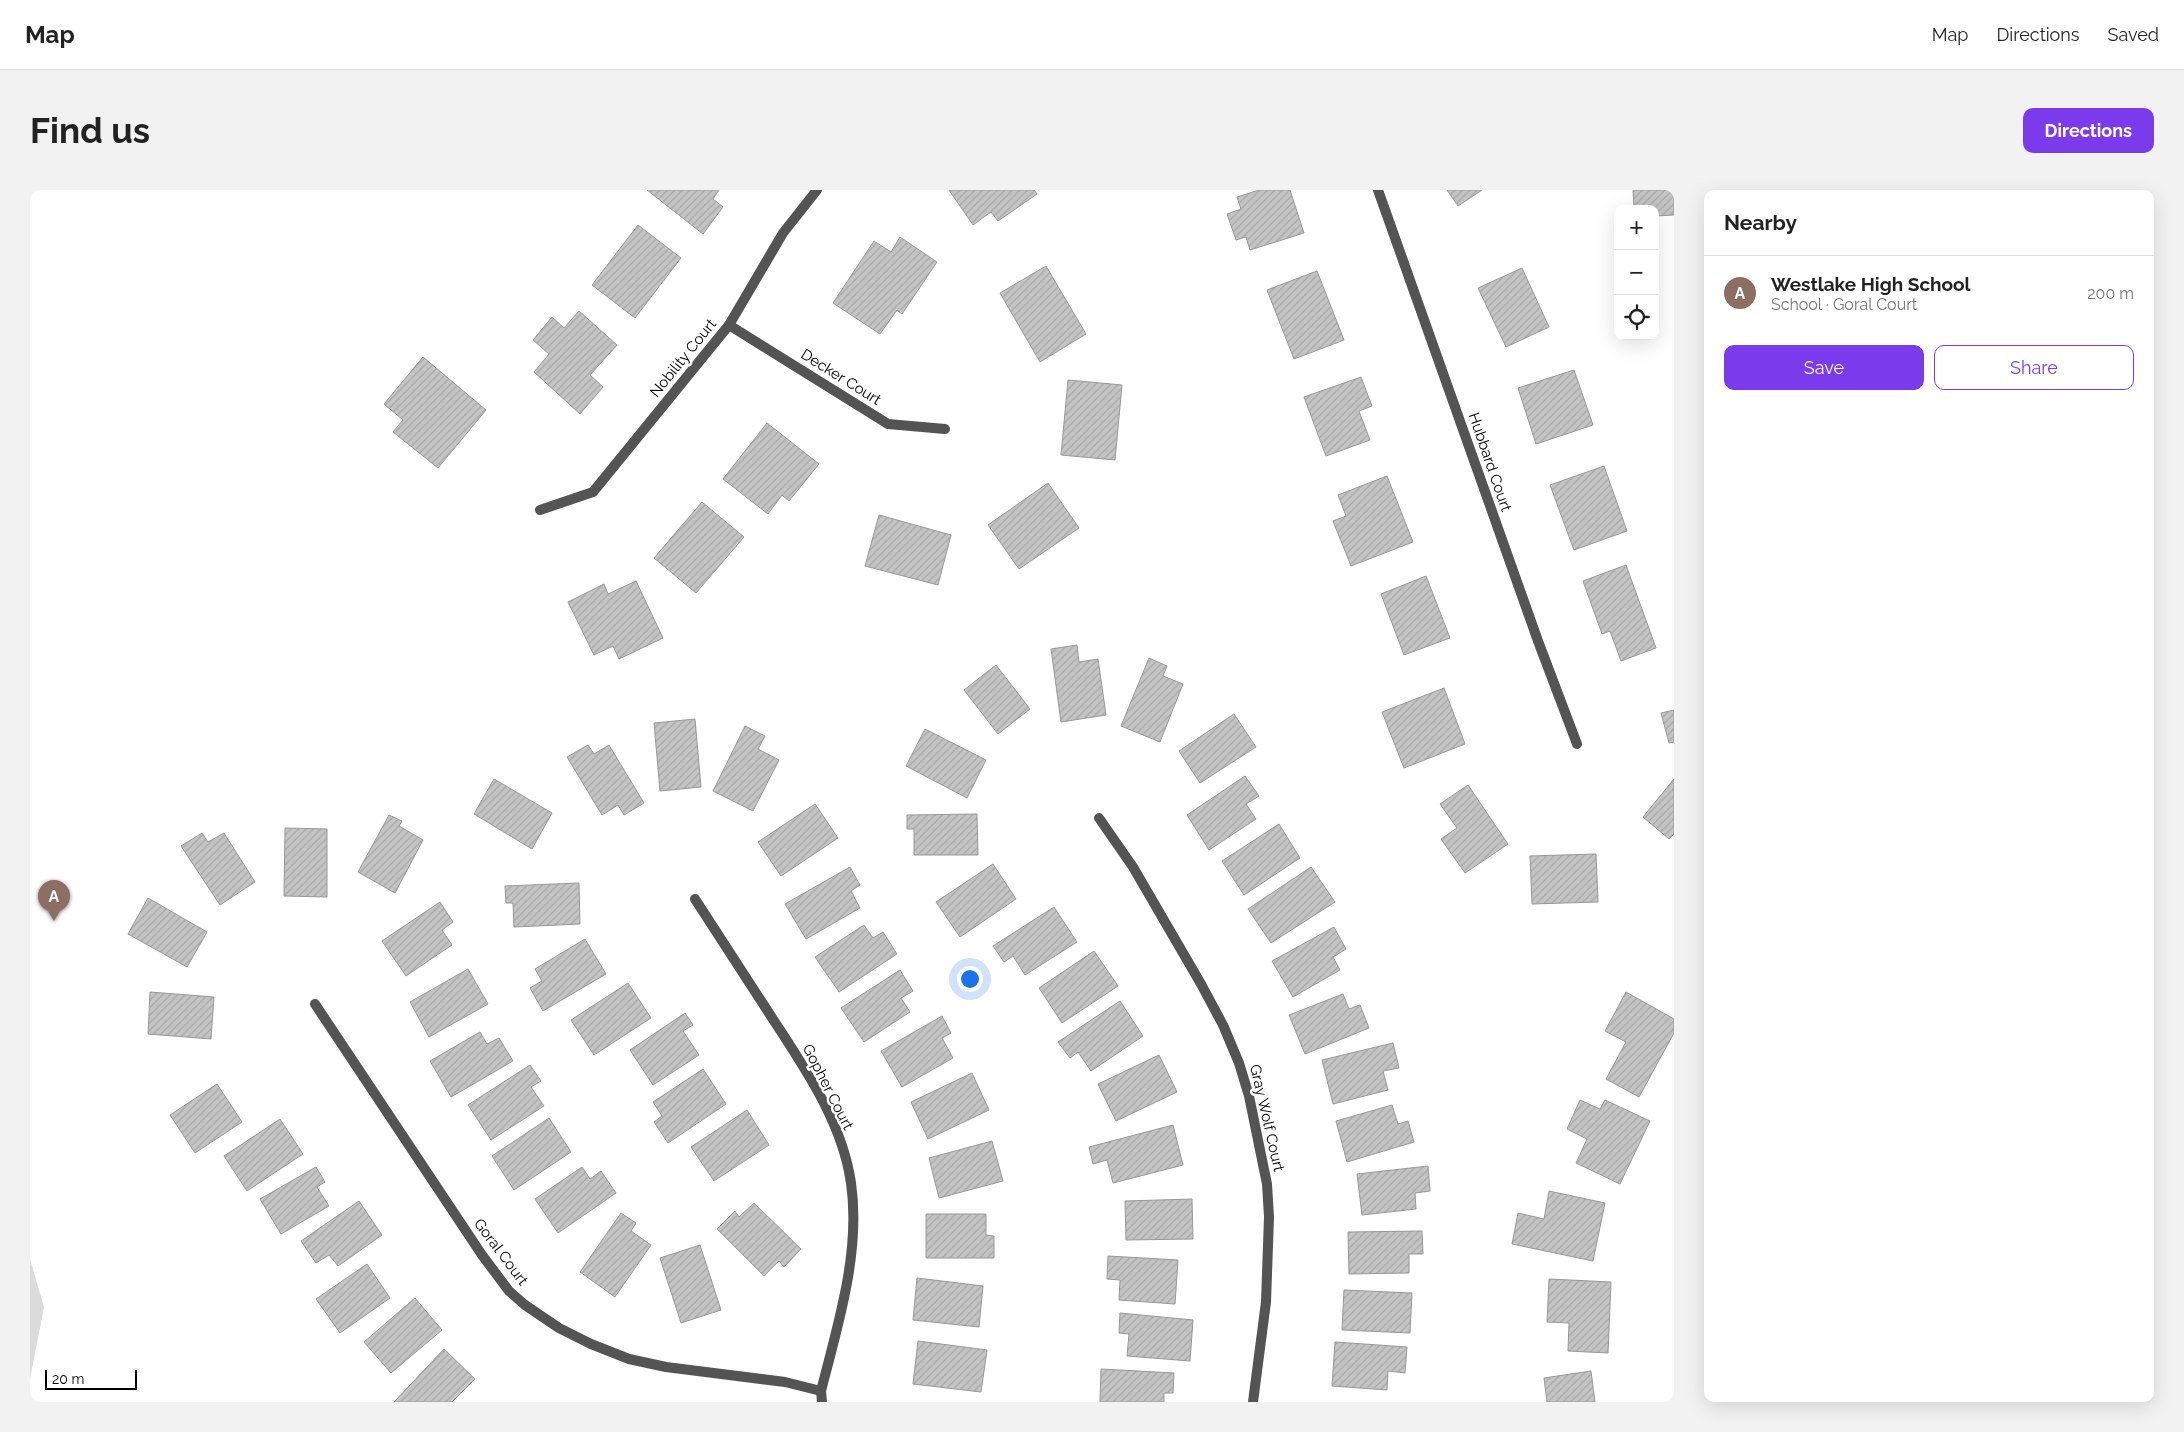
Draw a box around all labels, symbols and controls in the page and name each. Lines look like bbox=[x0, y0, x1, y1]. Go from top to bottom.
text: Map bbox=[25, 20, 75, 49]
text: Map bbox=[1932, 24, 1968, 45]
text: Directions bbox=[1996, 24, 2080, 45]
text: Saved bbox=[2108, 24, 2159, 45]
button: Directions bbox=[2023, 108, 2154, 153]
text: Find us bbox=[30, 110, 150, 151]
map controls bbox=[1614, 205, 1659, 340]
button: + bbox=[1614, 205, 1659, 250]
text: Nearby bbox=[1724, 210, 1797, 235]
button: − bbox=[1614, 250, 1659, 295]
text: Westlake High School bbox=[1771, 273, 1971, 295]
text: A bbox=[1735, 284, 1745, 303]
text: 200 m bbox=[2087, 284, 2134, 303]
button: locate bbox=[1614, 295, 1659, 340]
text: School · Goral Court bbox=[1771, 295, 1917, 314]
street label: Nobility Court bbox=[646, 315, 720, 401]
street label: Decker Court bbox=[798, 345, 884, 409]
button: Save bbox=[1724, 345, 1924, 390]
button: Share bbox=[1934, 345, 2134, 390]
street label: Hubbard Court bbox=[1465, 410, 1515, 514]
pin: A bbox=[38, 880, 70, 921]
your location bbox=[957, 966, 983, 992]
street label: Gopher Court bbox=[799, 1041, 857, 1133]
street label: Gray Wolf Court bbox=[1246, 1063, 1288, 1173]
street label: Goral Court bbox=[470, 1215, 532, 1289]
scale bar bbox=[45, 1367, 138, 1390]
text: 20 m bbox=[52, 1371, 84, 1387]

